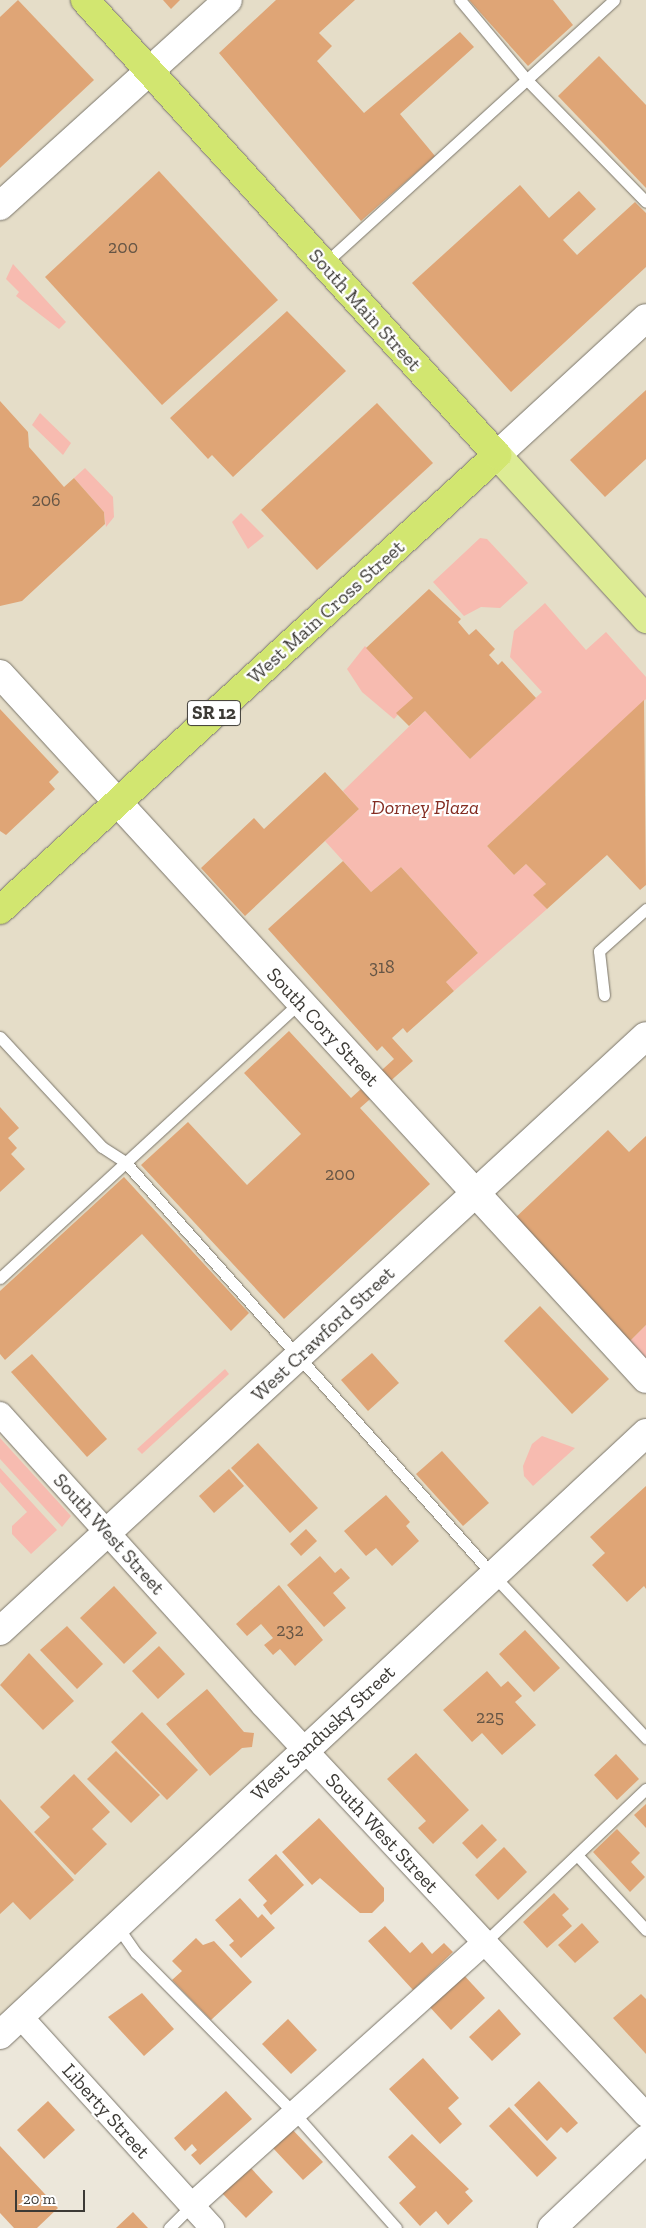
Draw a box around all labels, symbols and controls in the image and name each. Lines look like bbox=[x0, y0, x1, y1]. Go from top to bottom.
house number: 200 bbox=[108, 236, 138, 258]
street label: South Main Street bbox=[304, 244, 426, 376]
house number: 206 bbox=[31, 489, 61, 511]
street label: West Main Cross Street bbox=[243, 535, 409, 689]
road number: SR 12 bbox=[186, 696, 242, 730]
park label: Dorney Plaza bbox=[371, 795, 479, 819]
house number: 318 bbox=[369, 956, 395, 978]
street label: South Cory Street bbox=[262, 962, 384, 1092]
house number: 200 bbox=[325, 1163, 355, 1185]
street label: West Crawford Street bbox=[246, 1261, 400, 1407]
street label: South West Street bbox=[48, 1468, 170, 1600]
house number: 232 bbox=[276, 1619, 304, 1641]
street label: West Sandusky Street bbox=[246, 1660, 400, 1806]
house number: 225 bbox=[476, 1706, 504, 1728]
street label: South West Street bbox=[320, 1768, 444, 1898]
street label: Liberty Street bbox=[57, 2058, 155, 2164]
scale bar bbox=[18, 2180, 88, 2212]
text: 20 m bbox=[23, 2190, 56, 2208]

